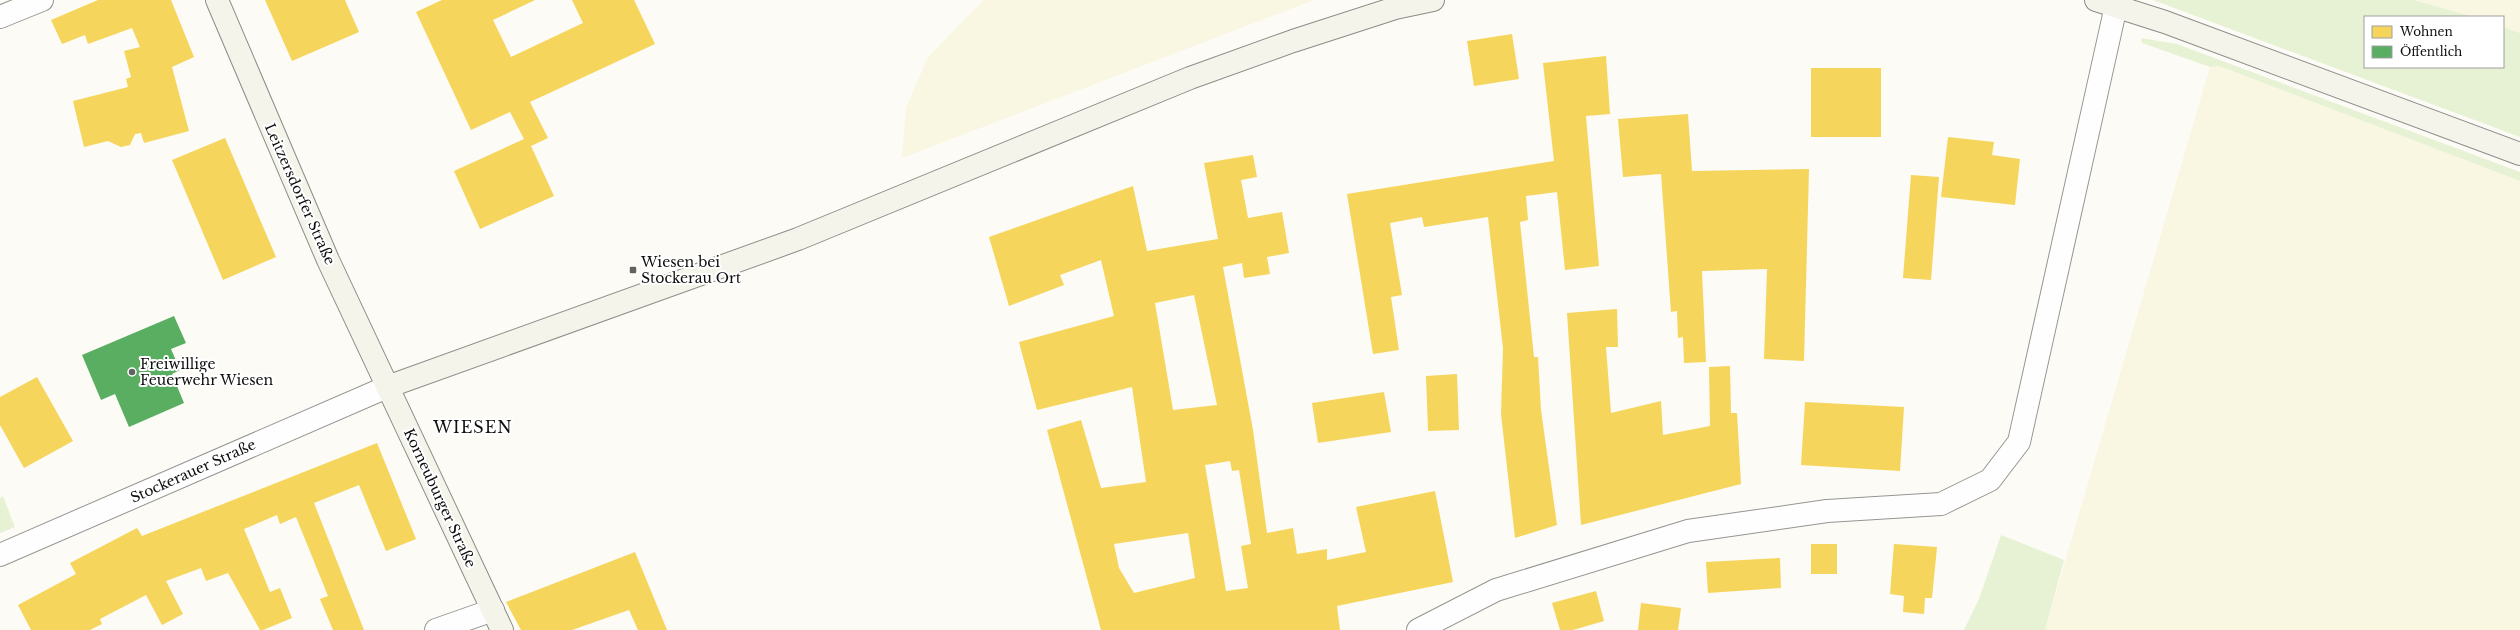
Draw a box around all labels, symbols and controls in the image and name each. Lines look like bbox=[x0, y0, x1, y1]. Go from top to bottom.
legend bbox=[2364, 16, 2504, 68]
text: Wohnen bbox=[2399, 24, 2453, 39]
text: Öffentlich bbox=[2400, 43, 2462, 59]
street label: Leitzersdorfer Straße bbox=[261, 121, 339, 267]
place label: Wiesen bei Stockerau Ort bbox=[640, 253, 742, 287]
marker: Wiesen bei Stockerau Ort bbox=[628, 265, 638, 275]
place label: Freiwillige Feuerwehr Wiesen bbox=[140, 355, 274, 389]
marker: Freiwillige Feuerwehr Wiesen bbox=[127, 367, 137, 377]
district label: WIESEN bbox=[432, 417, 513, 437]
street label: Korneuburger Straße bbox=[400, 426, 480, 570]
street label: Stockerauer Straße bbox=[127, 435, 259, 507]

